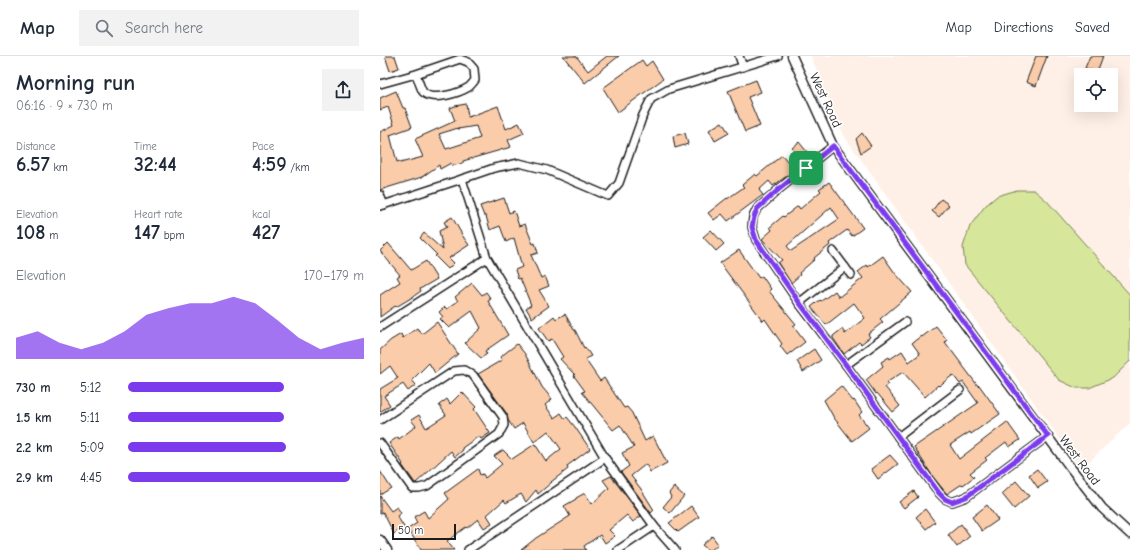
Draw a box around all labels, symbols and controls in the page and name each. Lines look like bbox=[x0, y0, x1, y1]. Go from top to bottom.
search box bbox=[79, 10, 359, 46]
text: Map bbox=[20, 17, 55, 39]
icon: search bbox=[93, 17, 115, 39]
text: Search here bbox=[125, 19, 203, 37]
text: Map bbox=[945, 19, 972, 36]
text: Directions bbox=[994, 19, 1053, 36]
text: Saved bbox=[1075, 19, 1110, 36]
map controls bbox=[1074, 68, 1118, 112]
button: locate bbox=[1074, 68, 1118, 112]
button: share bbox=[322, 69, 364, 111]
text: Morning run bbox=[16, 70, 135, 96]
street label: West Road bbox=[807, 70, 845, 130]
text: 06:16 · 9 × 730 m bbox=[16, 98, 113, 113]
text: Distance bbox=[16, 140, 55, 153]
text: Time bbox=[134, 140, 157, 153]
text: Pace bbox=[252, 140, 274, 153]
pin bbox=[789, 151, 823, 185]
text: 6.57 bbox=[16, 153, 50, 176]
text: 32:44 bbox=[134, 153, 177, 176]
text: 4:59 bbox=[252, 153, 287, 176]
icon: arrive bbox=[795, 157, 817, 179]
text: km bbox=[50, 161, 68, 174]
text: /km bbox=[287, 161, 310, 174]
text: Elevation bbox=[16, 208, 58, 221]
text: Heart rate bbox=[134, 208, 183, 221]
text: kcal bbox=[252, 208, 270, 221]
text: 108 bbox=[16, 221, 46, 244]
text: 147 bbox=[134, 221, 160, 244]
text: 427 bbox=[252, 221, 280, 244]
text: m bbox=[46, 229, 58, 242]
text: bpm bbox=[160, 229, 185, 242]
text: Elevation bbox=[16, 268, 66, 283]
text: 170–179 m bbox=[304, 268, 364, 283]
text: 730 m bbox=[16, 380, 51, 395]
text: 5:12 bbox=[80, 380, 101, 395]
text: 1.5 km bbox=[16, 410, 52, 425]
text: 5:11 bbox=[80, 410, 100, 425]
street label: West Road bbox=[1056, 432, 1104, 488]
text: 2.2 km bbox=[16, 440, 53, 455]
text: 5:09 bbox=[80, 440, 104, 455]
text: 2.9 km bbox=[16, 470, 53, 485]
text: 4:45 bbox=[80, 470, 102, 485]
scale bar bbox=[392, 522, 456, 541]
text: 50 m bbox=[398, 524, 423, 537]

